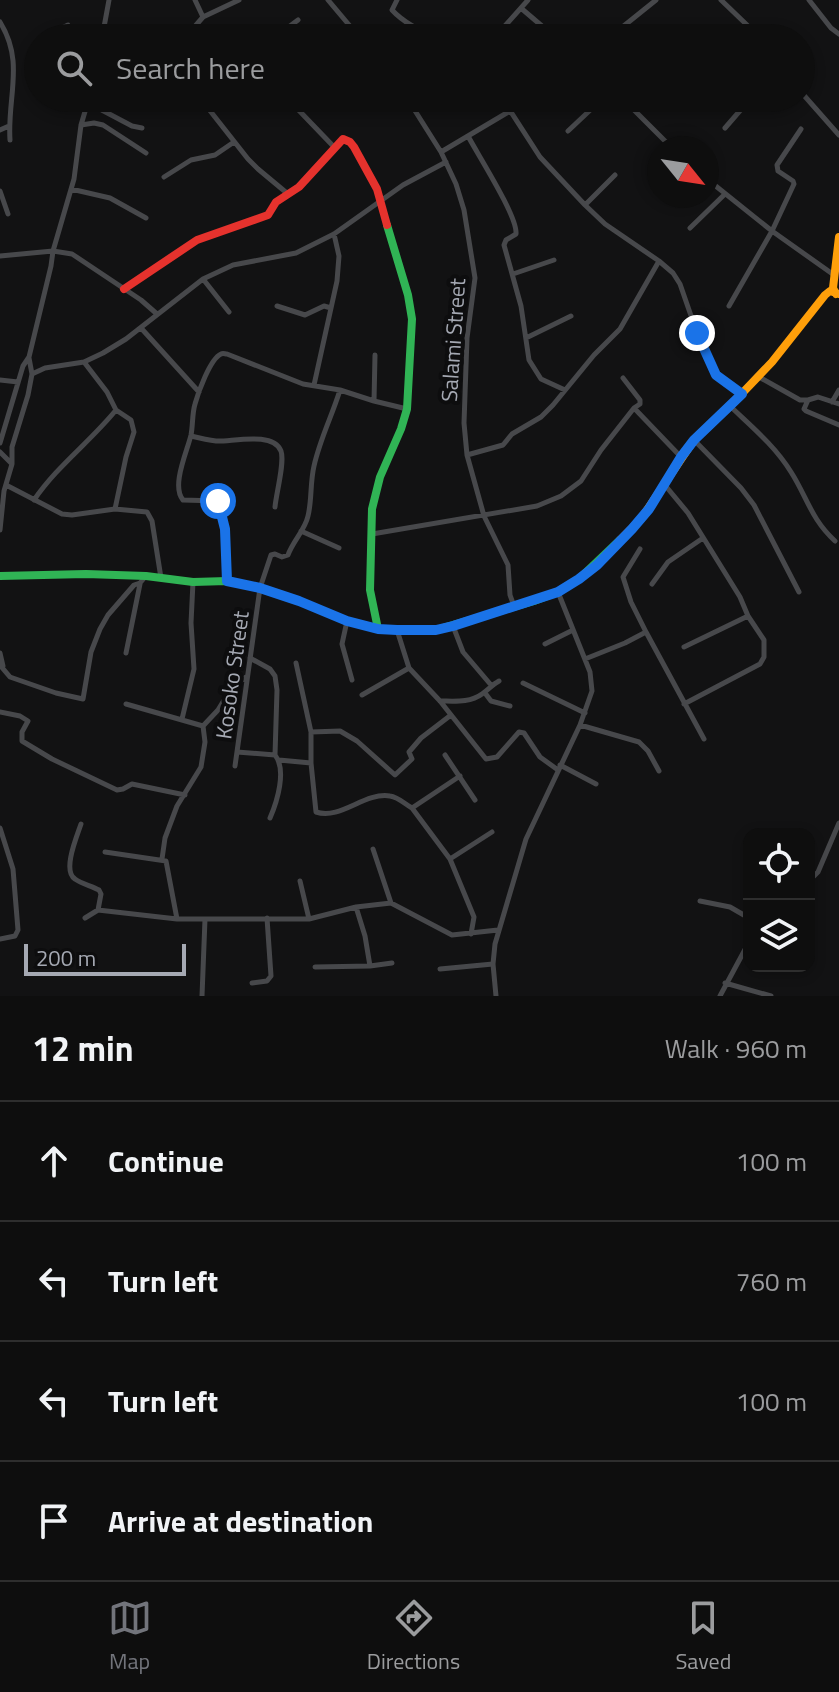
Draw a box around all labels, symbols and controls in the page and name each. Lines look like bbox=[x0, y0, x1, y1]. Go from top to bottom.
search box bbox=[24, 24, 815, 112]
text: Search here bbox=[116, 45, 265, 91]
icon: search bbox=[52, 46, 96, 90]
north arrow bbox=[647, 136, 719, 208]
street label: Salami Street bbox=[432, 277, 474, 403]
route end bbox=[679, 315, 715, 351]
route start bbox=[200, 483, 236, 519]
street label: Kosoko Street bbox=[206, 608, 258, 741]
map controls bbox=[743, 828, 815, 972]
button: locate bbox=[743, 828, 815, 900]
button: layers bbox=[743, 900, 815, 972]
scale bar bbox=[24, 940, 186, 976]
text: 200 m bbox=[36, 941, 96, 975]
text: 12 min bbox=[32, 1022, 134, 1074]
text: Walk · 960 m bbox=[665, 1029, 807, 1068]
text: Continue bbox=[108, 1138, 224, 1184]
icon: ahead bbox=[32, 1139, 76, 1183]
text: 100 m bbox=[736, 1142, 807, 1181]
text: Turn left bbox=[108, 1258, 218, 1304]
icon: left bbox=[32, 1259, 76, 1303]
text: 760 m bbox=[736, 1262, 807, 1301]
text: Turn left bbox=[108, 1378, 218, 1424]
icon: left bbox=[32, 1379, 76, 1423]
text: 100 m bbox=[736, 1382, 807, 1421]
text: Arrive at destination bbox=[108, 1498, 373, 1544]
icon: arrive bbox=[32, 1499, 76, 1543]
tab: Map bbox=[108, 1596, 152, 1678]
tab: Directions bbox=[367, 1596, 460, 1678]
tab: Saved bbox=[675, 1596, 731, 1678]

